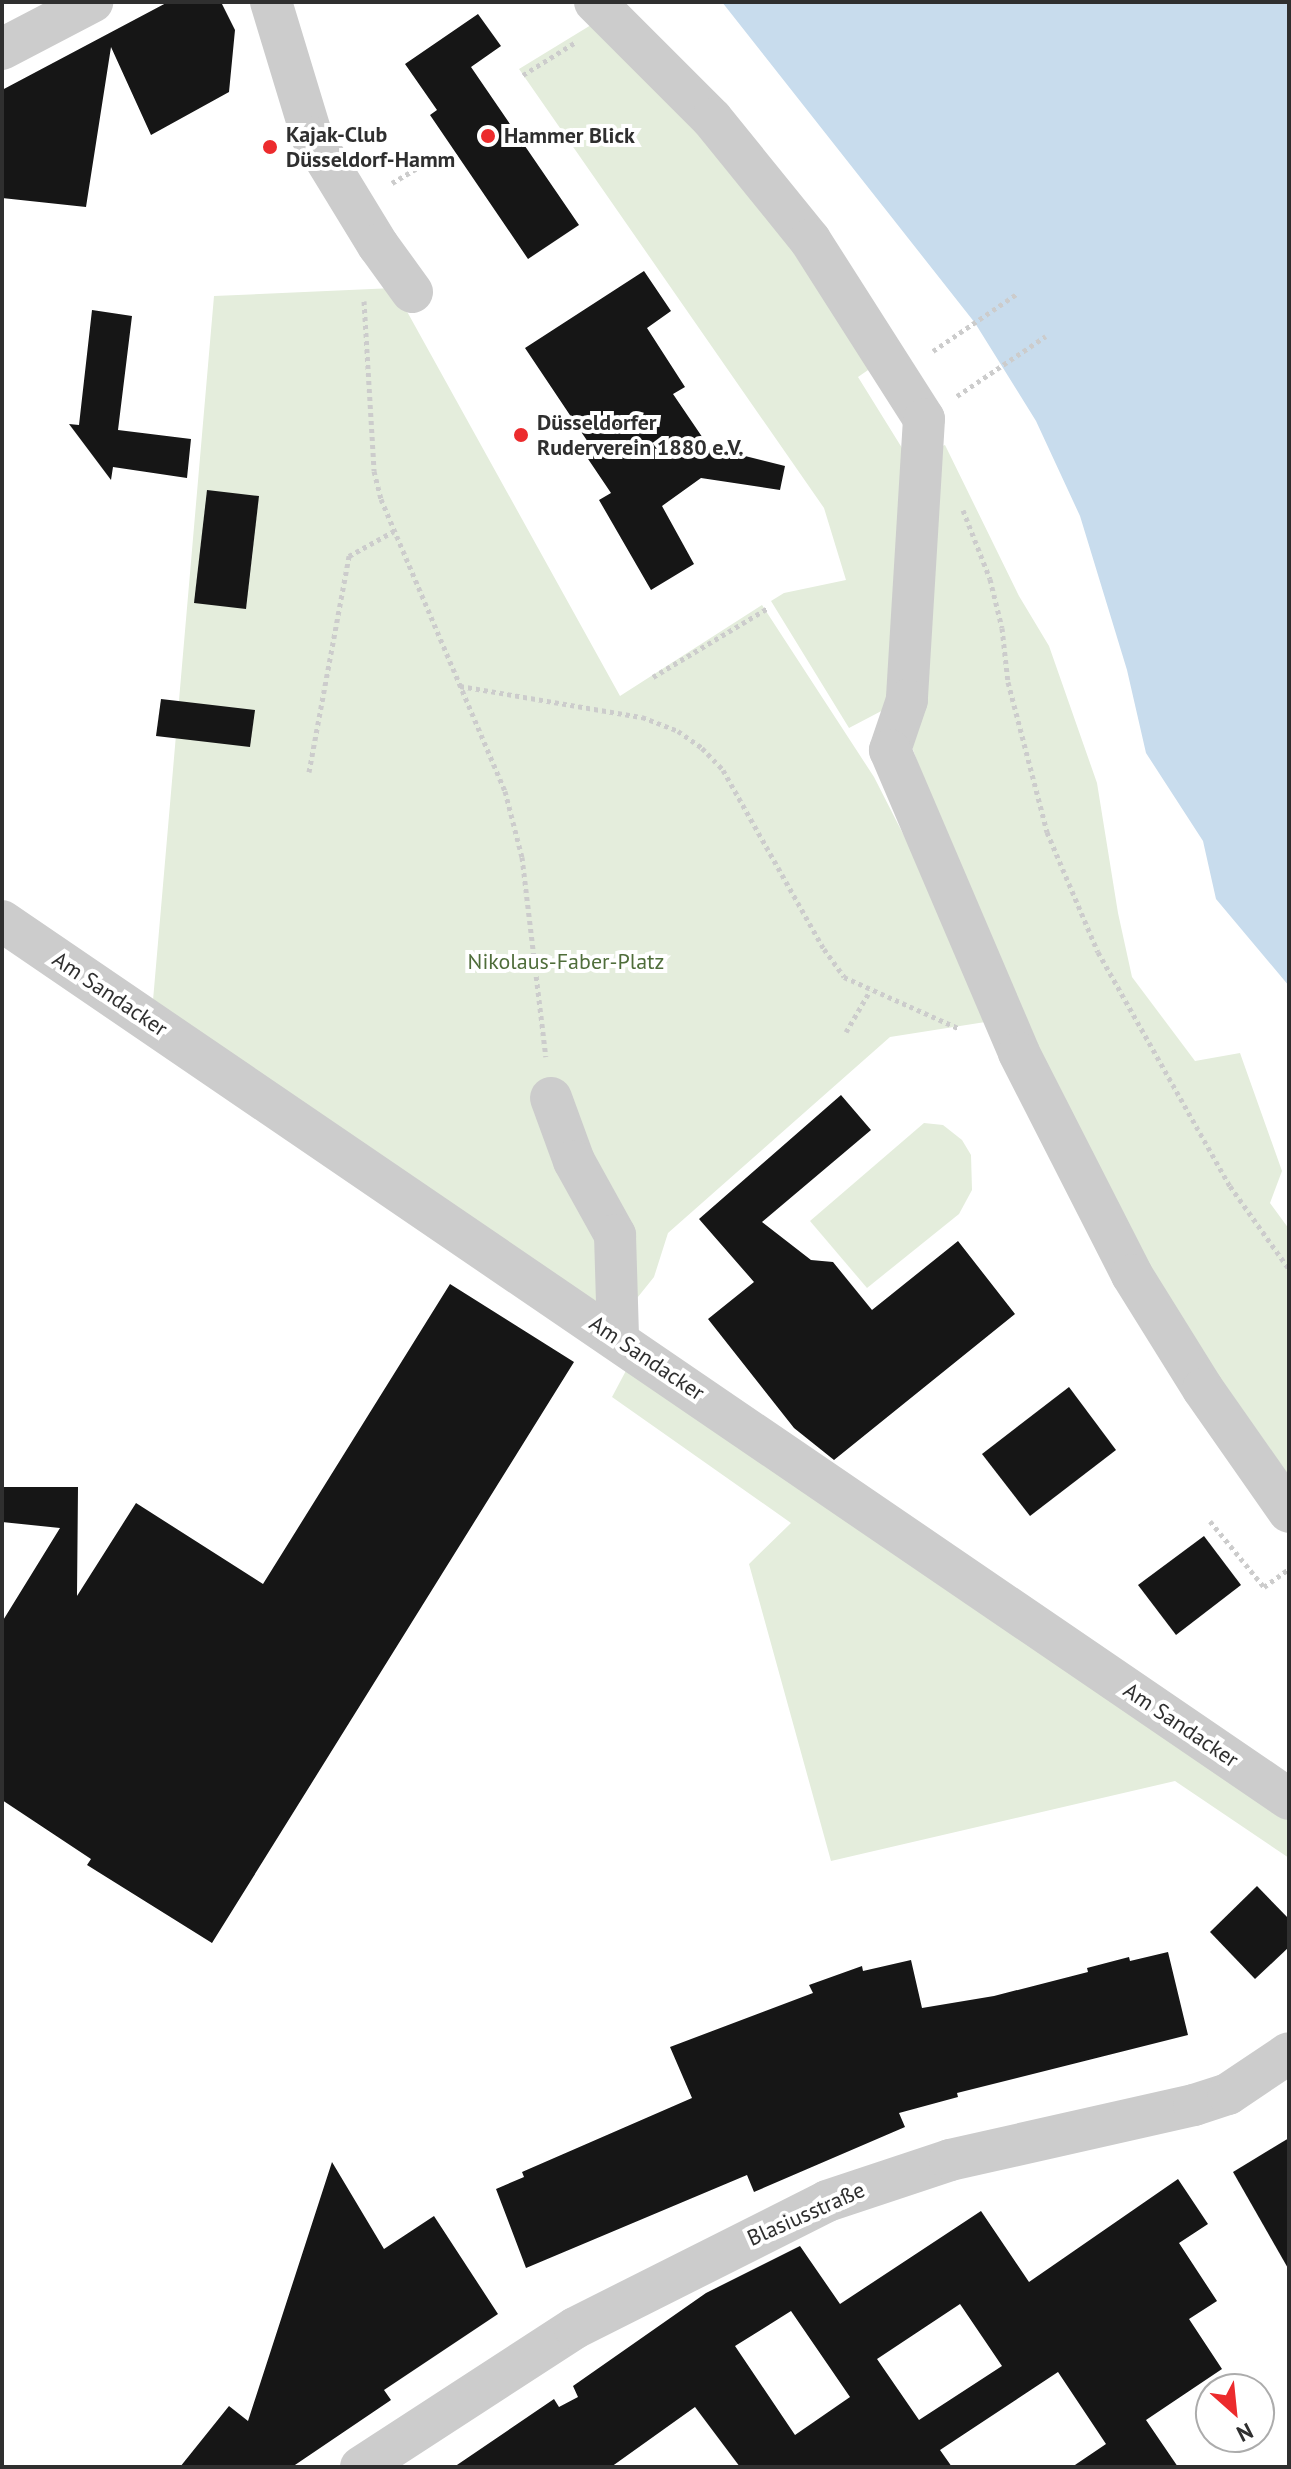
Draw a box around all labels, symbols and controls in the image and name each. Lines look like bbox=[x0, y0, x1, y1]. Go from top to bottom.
place label: Kajak-Club Düsseldorf-Hamm bbox=[286, 121, 455, 172]
place label: Hammer Blick bbox=[504, 123, 635, 149]
marker: Hammer Blick bbox=[479, 127, 497, 145]
marker: Kajak-Club Düsseldorf-Hamm bbox=[261, 138, 279, 156]
place label: Düsseldorfer Ruderverein 1880 e.V. bbox=[537, 409, 744, 460]
marker: Düsseldorfer Ruderverein 1880 e.V. bbox=[512, 426, 530, 444]
street label: Am Sandacker bbox=[48, 946, 172, 1042]
park label: Nikolaus-Faber-Platz bbox=[468, 949, 664, 975]
street label: Am Sandacker bbox=[585, 1310, 709, 1406]
street label: Am Sandacker bbox=[1119, 1677, 1243, 1773]
street label: Blasiusstraße bbox=[743, 2176, 869, 2252]
north arrow bbox=[1195, 2373, 1275, 2453]
text: N bbox=[1232, 2417, 1258, 2448]

